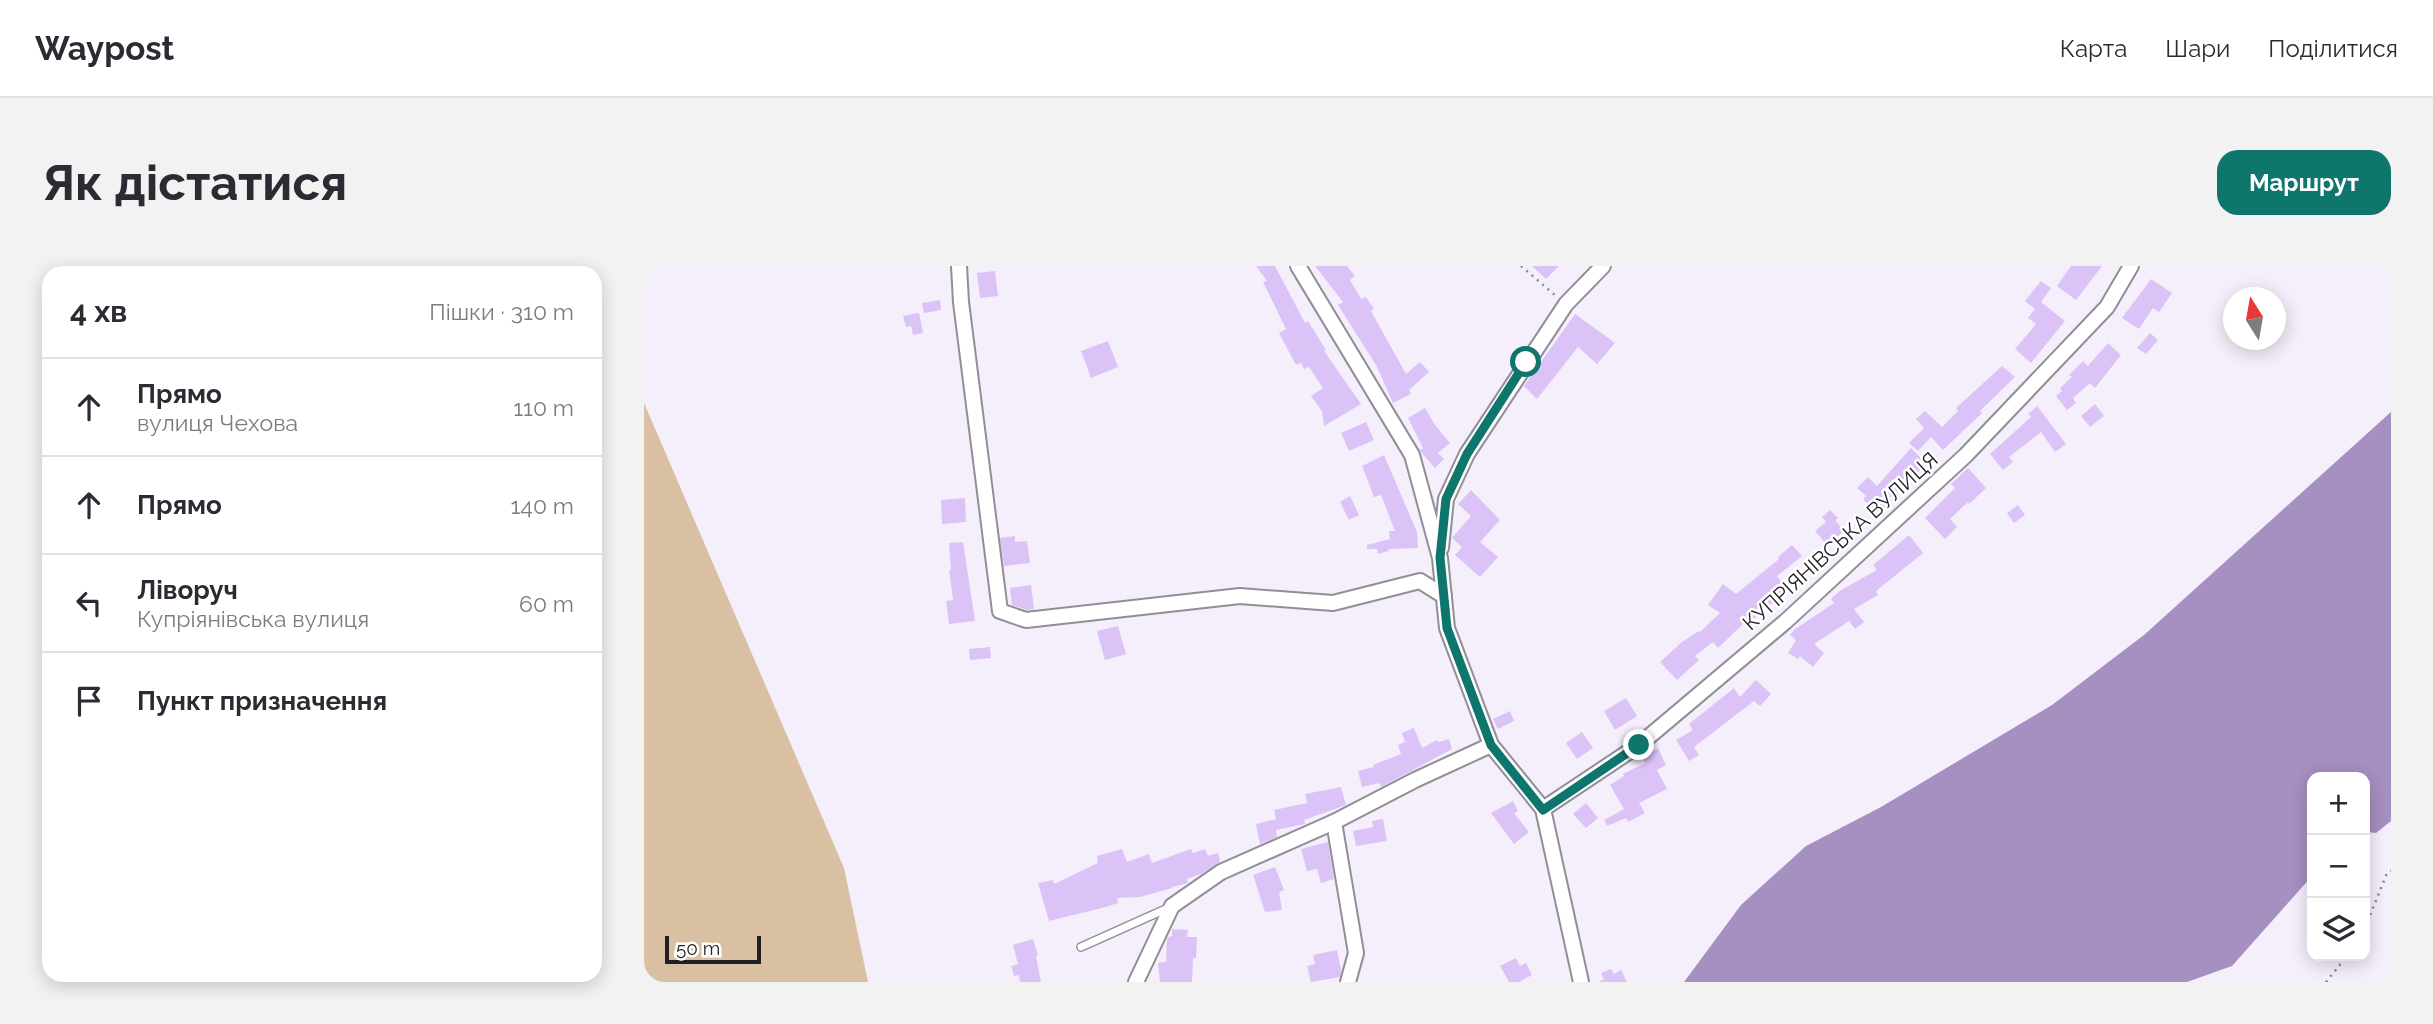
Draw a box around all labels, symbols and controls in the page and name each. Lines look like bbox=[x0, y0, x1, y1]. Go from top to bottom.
text: Waypost bbox=[35, 29, 174, 68]
text: Карта bbox=[2060, 34, 2127, 63]
text: Шари bbox=[2165, 34, 2230, 63]
text: Поділитися bbox=[2268, 34, 2398, 63]
button: Маршрут bbox=[2217, 150, 2391, 215]
text: Як дістатися bbox=[42, 154, 347, 211]
north arrow bbox=[2223, 287, 2286, 350]
text: 4 хв bbox=[70, 294, 127, 329]
text: Пішки · 310 m bbox=[429, 298, 574, 325]
route start bbox=[1510, 346, 1541, 377]
text: Прямо bbox=[137, 379, 222, 409]
icon: ahead bbox=[70, 388, 108, 426]
text: 110 m bbox=[513, 394, 574, 421]
text: вулиця Чехова bbox=[137, 409, 298, 436]
street label: КУПРІЯНІВСЬКА ВУЛИЦЯ bbox=[1737, 447, 1943, 635]
icon: ahead bbox=[70, 486, 108, 524]
text: Прямо bbox=[137, 490, 222, 520]
text: 140 m bbox=[511, 492, 574, 519]
text: Ліворуч bbox=[137, 575, 238, 605]
icon: left bbox=[70, 584, 108, 622]
text: 60 m bbox=[519, 590, 574, 617]
text: Купріянівська вулиця bbox=[137, 605, 369, 632]
icon: arrive bbox=[70, 682, 108, 720]
text: Пункт призначення bbox=[137, 686, 387, 716]
route end bbox=[1623, 729, 1654, 760]
map controls bbox=[2307, 772, 2370, 961]
button: + bbox=[2307, 772, 2370, 835]
button: − bbox=[2307, 835, 2370, 898]
button: layers bbox=[2307, 898, 2370, 961]
scale bar bbox=[665, 933, 761, 965]
text: 50 m bbox=[676, 937, 720, 959]

